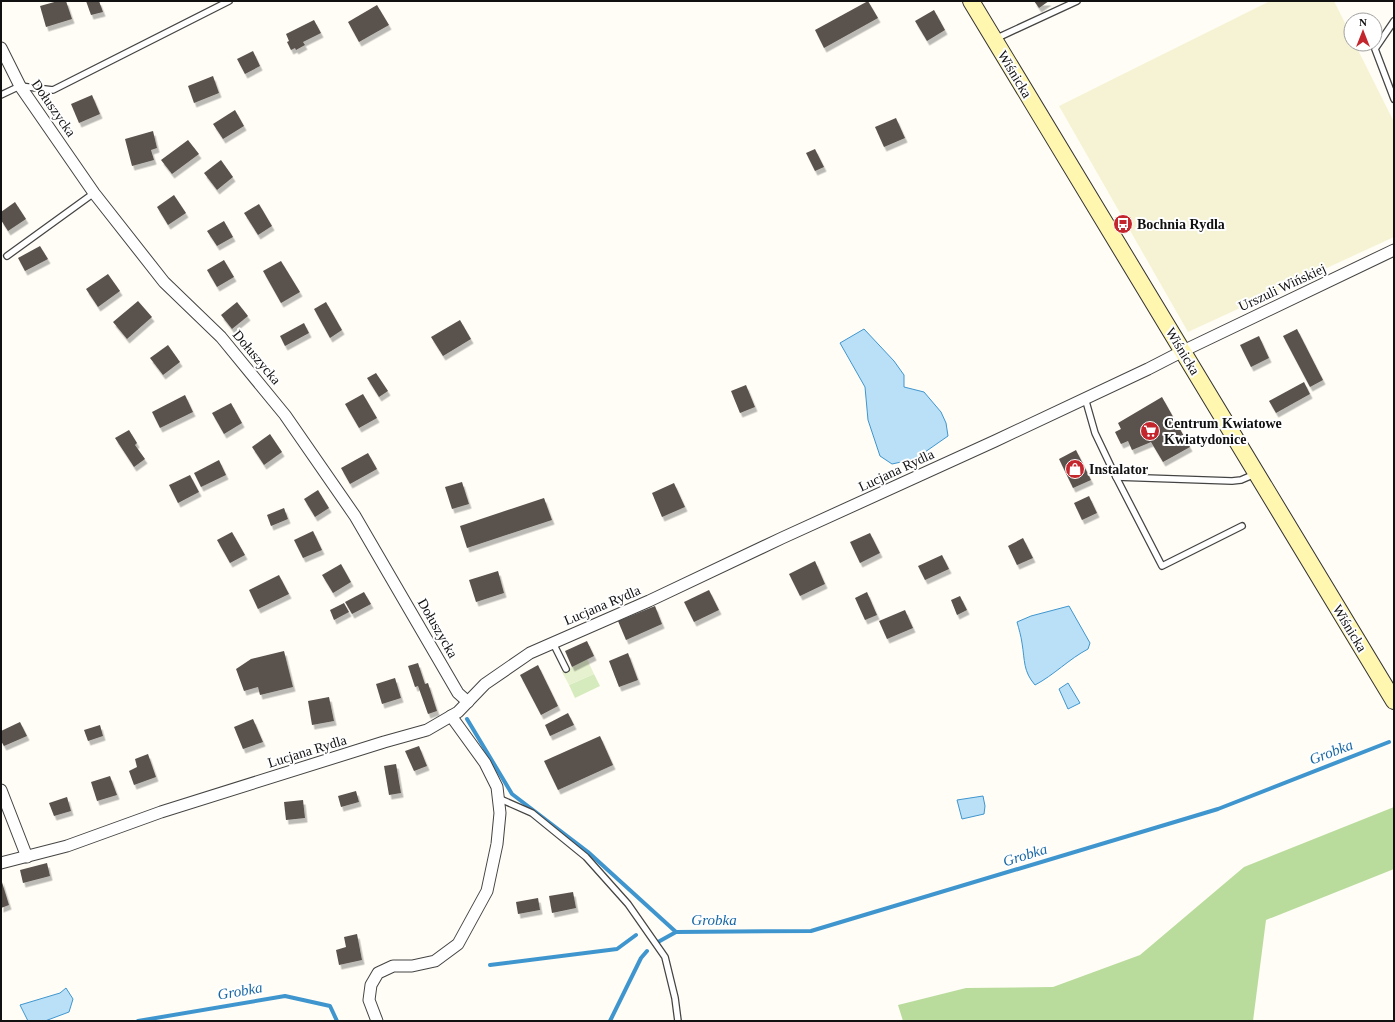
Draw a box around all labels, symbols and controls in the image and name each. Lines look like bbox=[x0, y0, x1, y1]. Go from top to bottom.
north arrow bbox=[1343, 12, 1383, 52]
text: N bbox=[1359, 16, 1367, 28]
street label: Wiśnicka bbox=[995, 48, 1035, 101]
street label: Dołuszycka bbox=[28, 77, 79, 140]
bus stop icon: Bochnia Rydla bbox=[1112, 213, 1134, 235]
place label: Bochnia Rydla bbox=[1137, 217, 1225, 232]
street label: Urszuli Wińskiej bbox=[1236, 261, 1328, 314]
street label: Wiśnicka bbox=[1163, 325, 1203, 378]
street label: Dołuszycka bbox=[230, 327, 284, 388]
place label: Centrum Kwiatowe Kwiatydonice bbox=[1164, 416, 1282, 447]
supermarket icon: Centrum Kwiatowe Kwiatydonice bbox=[1139, 420, 1161, 442]
street label: Lucjana Rydla bbox=[856, 446, 937, 494]
shop icon: Instalator bbox=[1064, 458, 1086, 480]
place label: Instalator bbox=[1089, 462, 1148, 477]
street label: Lucjana Rydla bbox=[562, 582, 643, 628]
street label: Dołuszycka bbox=[415, 596, 461, 661]
street label: Wiśnicka bbox=[1330, 602, 1370, 655]
street label: Lucjana Rydla bbox=[266, 732, 349, 771]
water label: Grobka bbox=[1307, 736, 1355, 768]
water label: Grobka bbox=[1001, 841, 1049, 869]
water label: Grobka bbox=[691, 912, 737, 928]
water label: Grobka bbox=[216, 979, 264, 1003]

